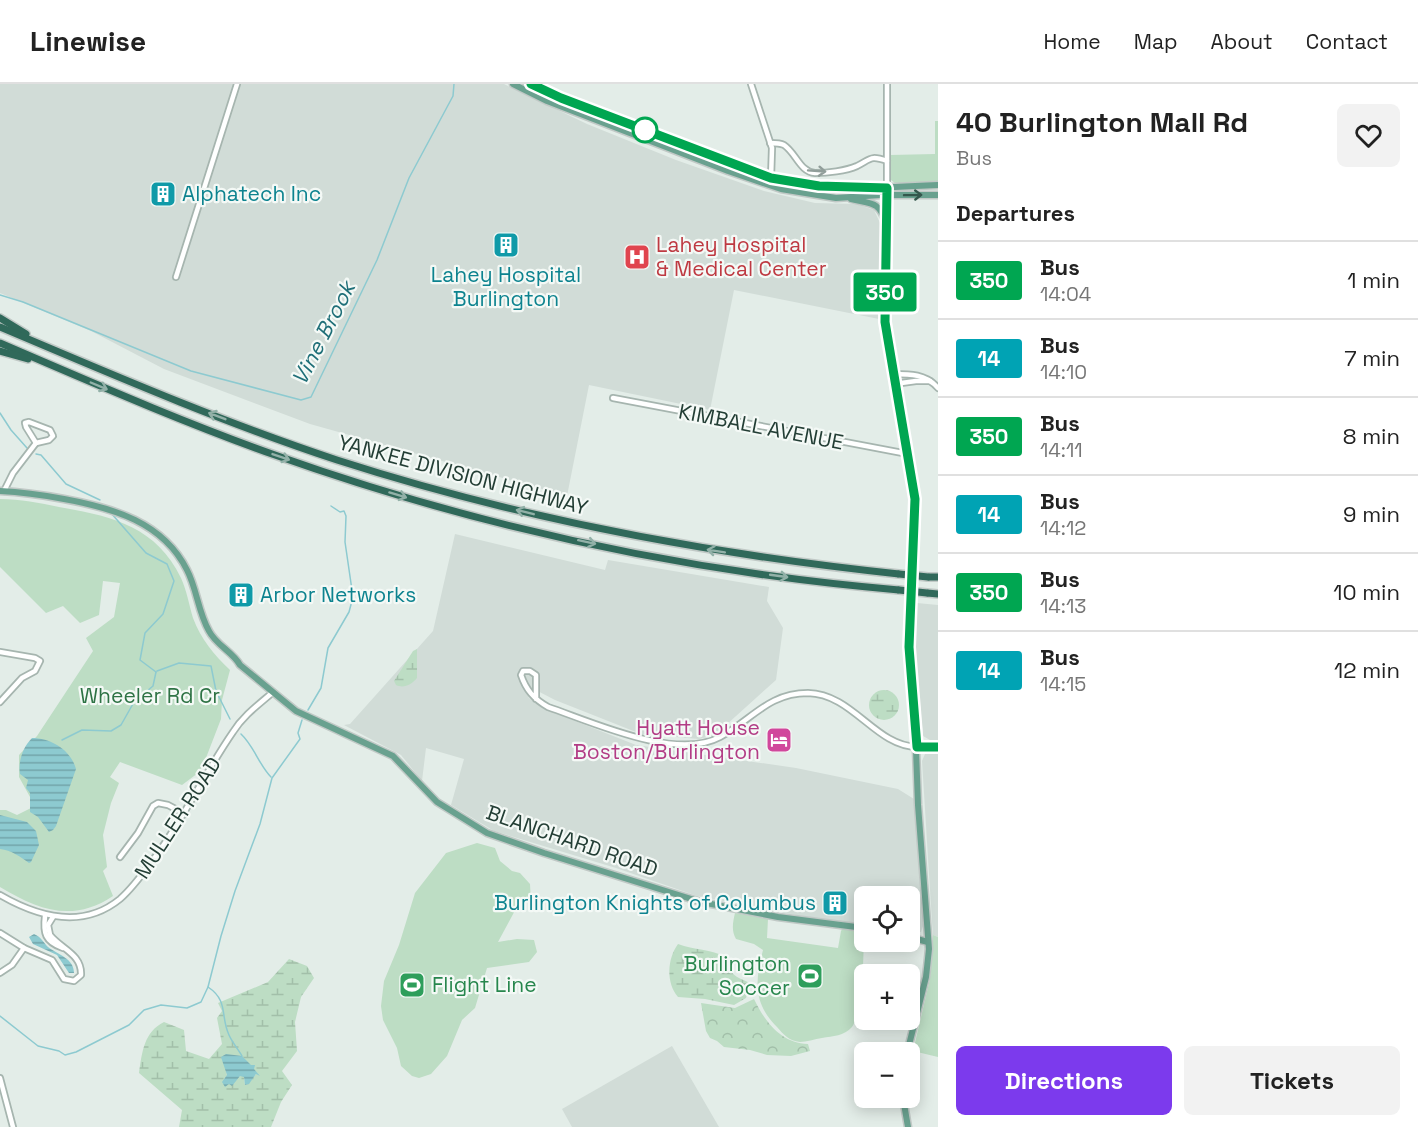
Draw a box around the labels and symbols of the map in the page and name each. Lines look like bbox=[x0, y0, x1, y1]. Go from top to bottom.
unlabelled marker bbox=[632, 117, 658, 143]
one-way arrow bbox=[807, 166, 826, 177]
building icon: Alphatech Inc bbox=[148, 179, 178, 209]
place label: Alphatech Inc bbox=[182, 180, 321, 207]
one-way arrow bbox=[902, 189, 922, 201]
building icon: Lahey Hospital Burlington bbox=[491, 230, 521, 260]
place label: Lahey Hospital & Medical Center bbox=[656, 231, 827, 282]
hospital icon: Lahey Hospital & Medical Center bbox=[622, 242, 652, 272]
place label: Lahey Hospital Burlington bbox=[431, 261, 581, 312]
line badge: 350 bbox=[850, 272, 920, 312]
water label: Vine Brook bbox=[285, 275, 362, 390]
one-way arrow bbox=[89, 381, 107, 392]
street label: KIMBALL AVENUE bbox=[676, 397, 846, 456]
one-way arrow bbox=[208, 410, 227, 421]
street label: YANKEE DIVISION HIGHWAY bbox=[335, 428, 591, 521]
one-way arrow bbox=[271, 452, 289, 463]
one-way arrow bbox=[388, 490, 407, 501]
one-way arrow bbox=[516, 505, 535, 517]
one-way arrow bbox=[577, 537, 596, 549]
one-way arrow bbox=[707, 545, 726, 556]
one-way arrow bbox=[769, 571, 788, 582]
building icon: Arbor Networks bbox=[226, 580, 256, 610]
place label: Arbor Networks bbox=[260, 581, 416, 608]
park label: Wheeler Rd Cr bbox=[80, 682, 220, 709]
place label: Hyatt House Boston/Burlington bbox=[573, 714, 760, 765]
hotel icon: Hyatt House Boston/Burlington bbox=[764, 725, 794, 755]
street label: MULLER ROAD bbox=[128, 752, 227, 884]
street label: BLANCHARD ROAD bbox=[483, 798, 662, 883]
building icon: Burlington Knights of Columbus bbox=[820, 888, 850, 918]
place label: Burlington Knights of Columbus bbox=[494, 889, 816, 916]
place label: Burlington Soccer bbox=[684, 950, 790, 1001]
sports icon: Burlington Soccer bbox=[795, 961, 825, 991]
sports icon: Flight Line bbox=[397, 970, 427, 1000]
place label: Flight Line bbox=[432, 971, 537, 998]

